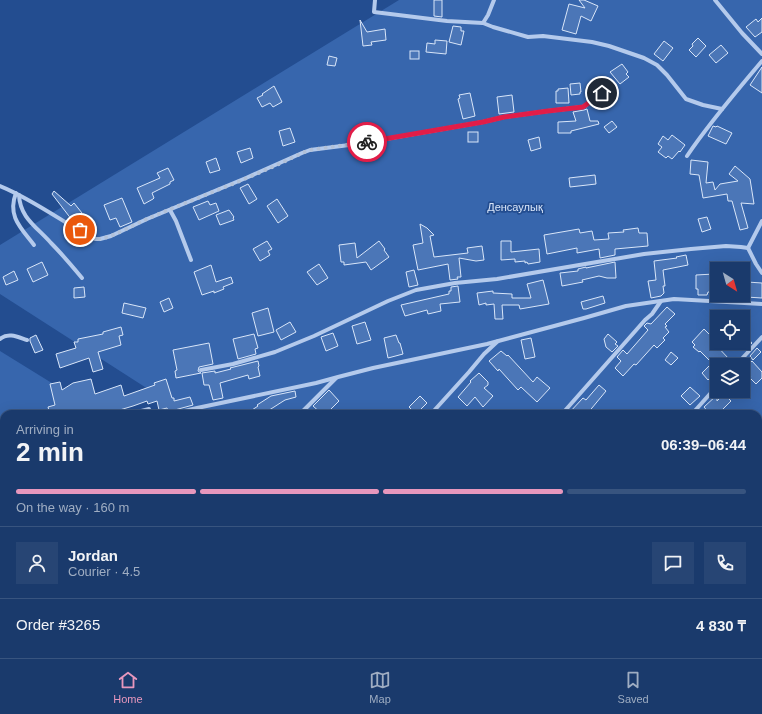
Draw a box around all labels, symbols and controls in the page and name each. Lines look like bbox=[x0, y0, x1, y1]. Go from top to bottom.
pin bbox=[585, 76, 619, 110]
icon: home bbox=[591, 82, 613, 104]
courier bbox=[347, 122, 387, 162]
icon: bike bbox=[356, 131, 378, 153]
park label: Денсаулық bbox=[487, 201, 543, 213]
pin bbox=[63, 213, 97, 247]
icon: bag bbox=[69, 219, 91, 241]
north arrow bbox=[710, 262, 750, 302]
map controls bbox=[710, 262, 750, 398]
button: locate bbox=[710, 310, 750, 350]
button: layers bbox=[710, 358, 750, 398]
text: Arriving in bbox=[16, 422, 74, 437]
text: 06:39–06:44 bbox=[661, 436, 746, 453]
text: 2 min bbox=[16, 437, 84, 467]
text: On the way · 160 m bbox=[16, 500, 129, 515]
button: person bbox=[16, 542, 58, 584]
button: chat bbox=[652, 542, 694, 584]
button: phone bbox=[704, 542, 746, 584]
text: Jordan bbox=[68, 547, 118, 564]
text: Courier · 4.5 bbox=[68, 564, 140, 579]
text: Order #3265 bbox=[16, 616, 100, 633]
text: 4 830 ₸ bbox=[696, 617, 746, 634]
tab: Home bbox=[113, 669, 143, 705]
tab: Map bbox=[369, 669, 391, 705]
tab: Saved bbox=[618, 669, 649, 705]

